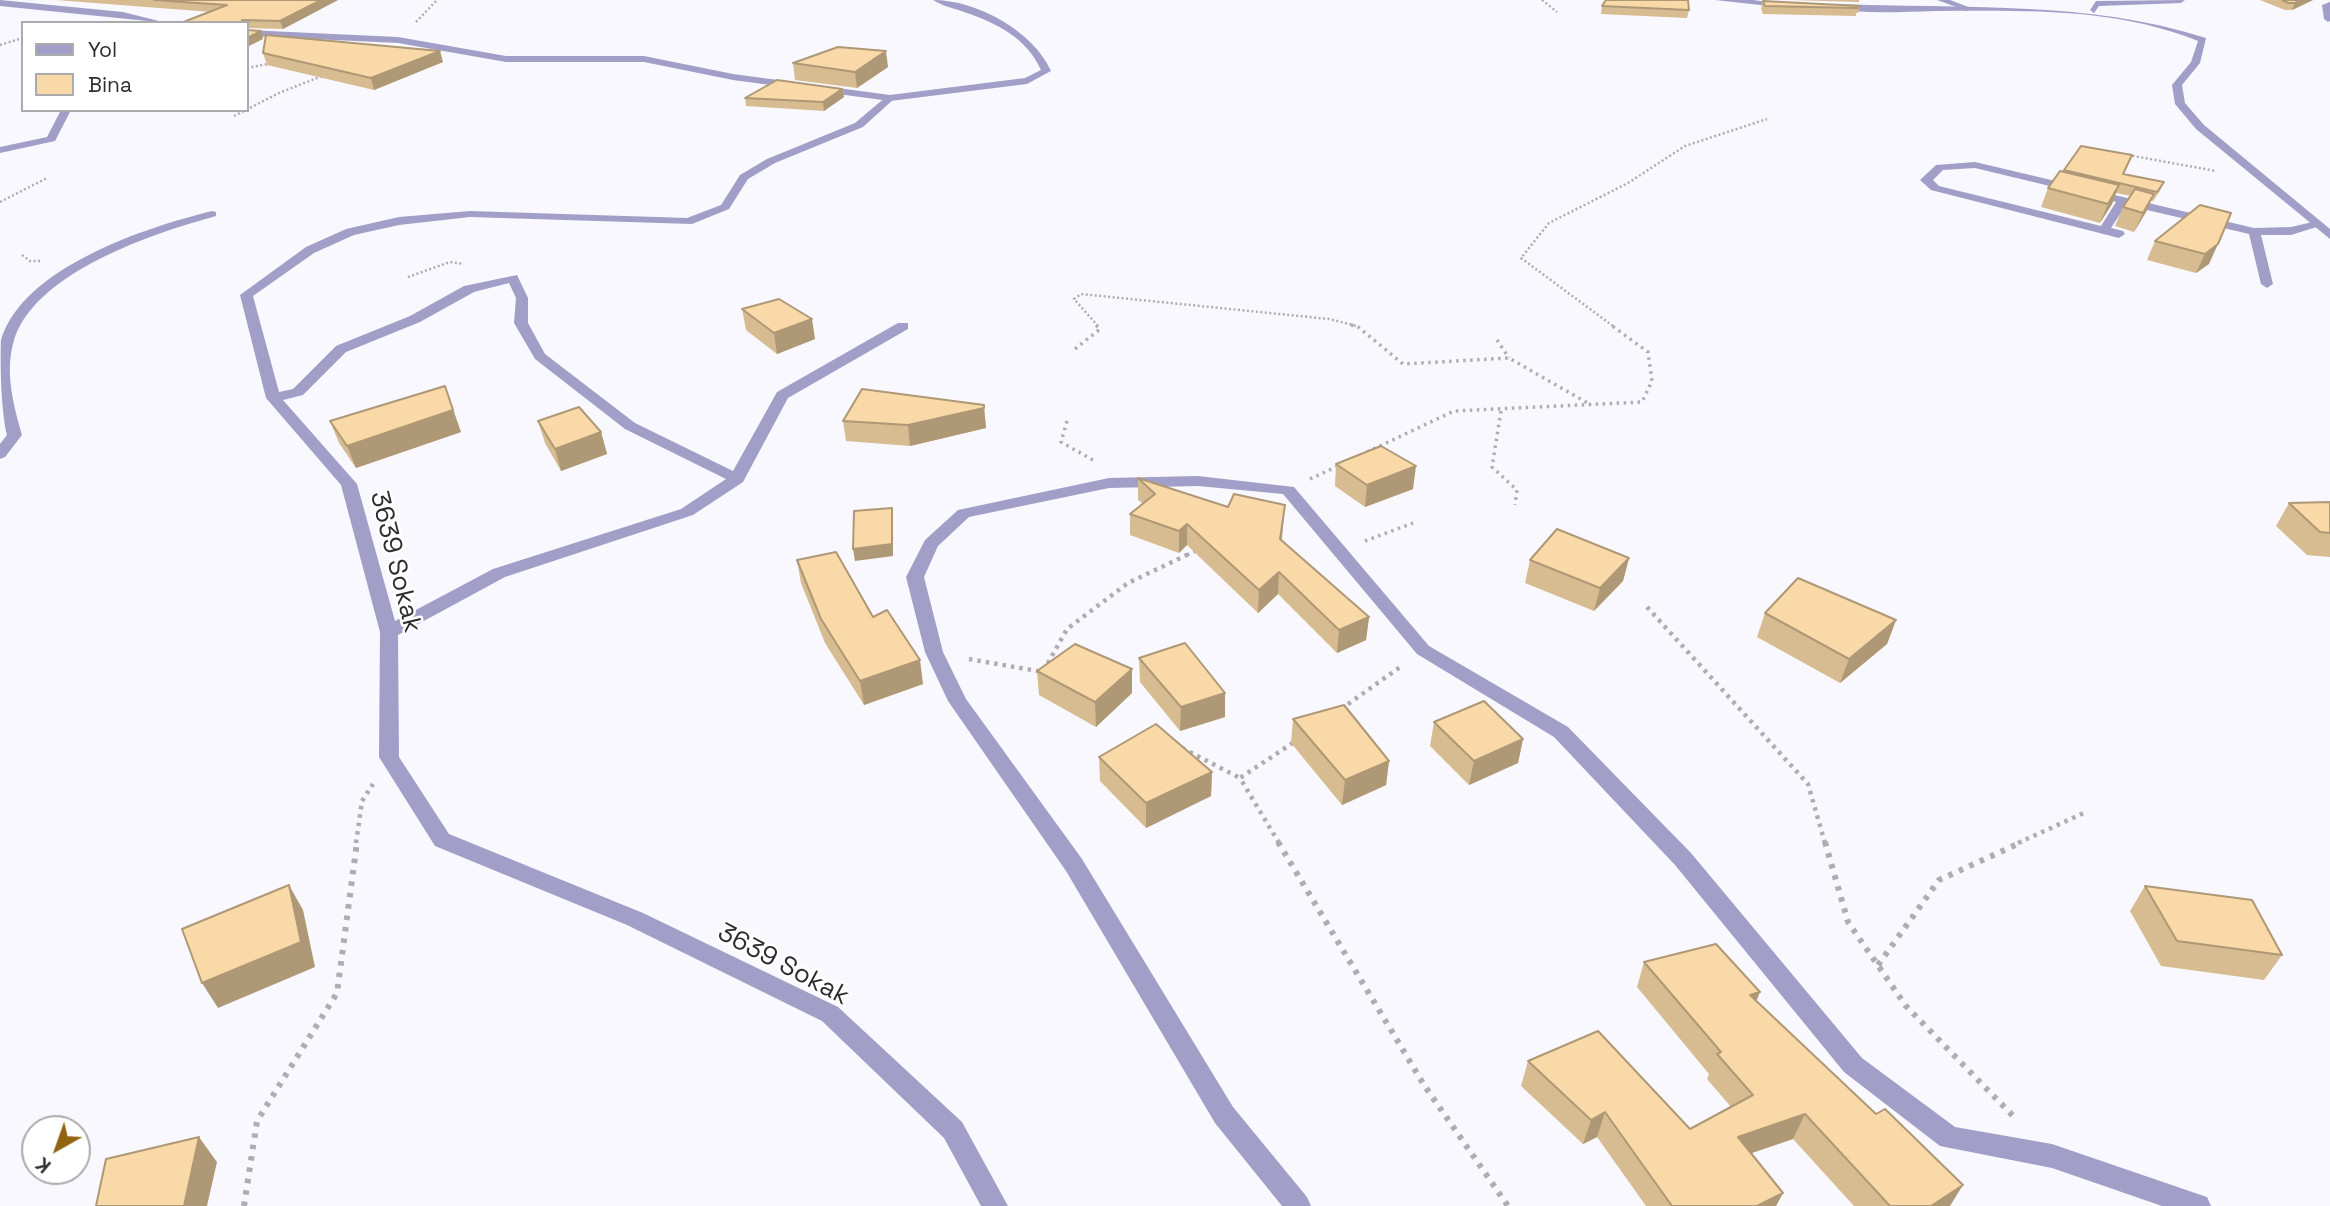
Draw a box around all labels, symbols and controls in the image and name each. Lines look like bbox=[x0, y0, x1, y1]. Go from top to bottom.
legend bbox=[21, 21, 248, 112]
text: Yol bbox=[88, 36, 117, 63]
text: Bina bbox=[88, 71, 132, 98]
street label: 3639 Sokak bbox=[362, 488, 428, 636]
street label: 3639 Sokak bbox=[712, 917, 854, 1013]
north arrow bbox=[21, 1115, 91, 1185]
text: K bbox=[31, 1152, 56, 1178]

